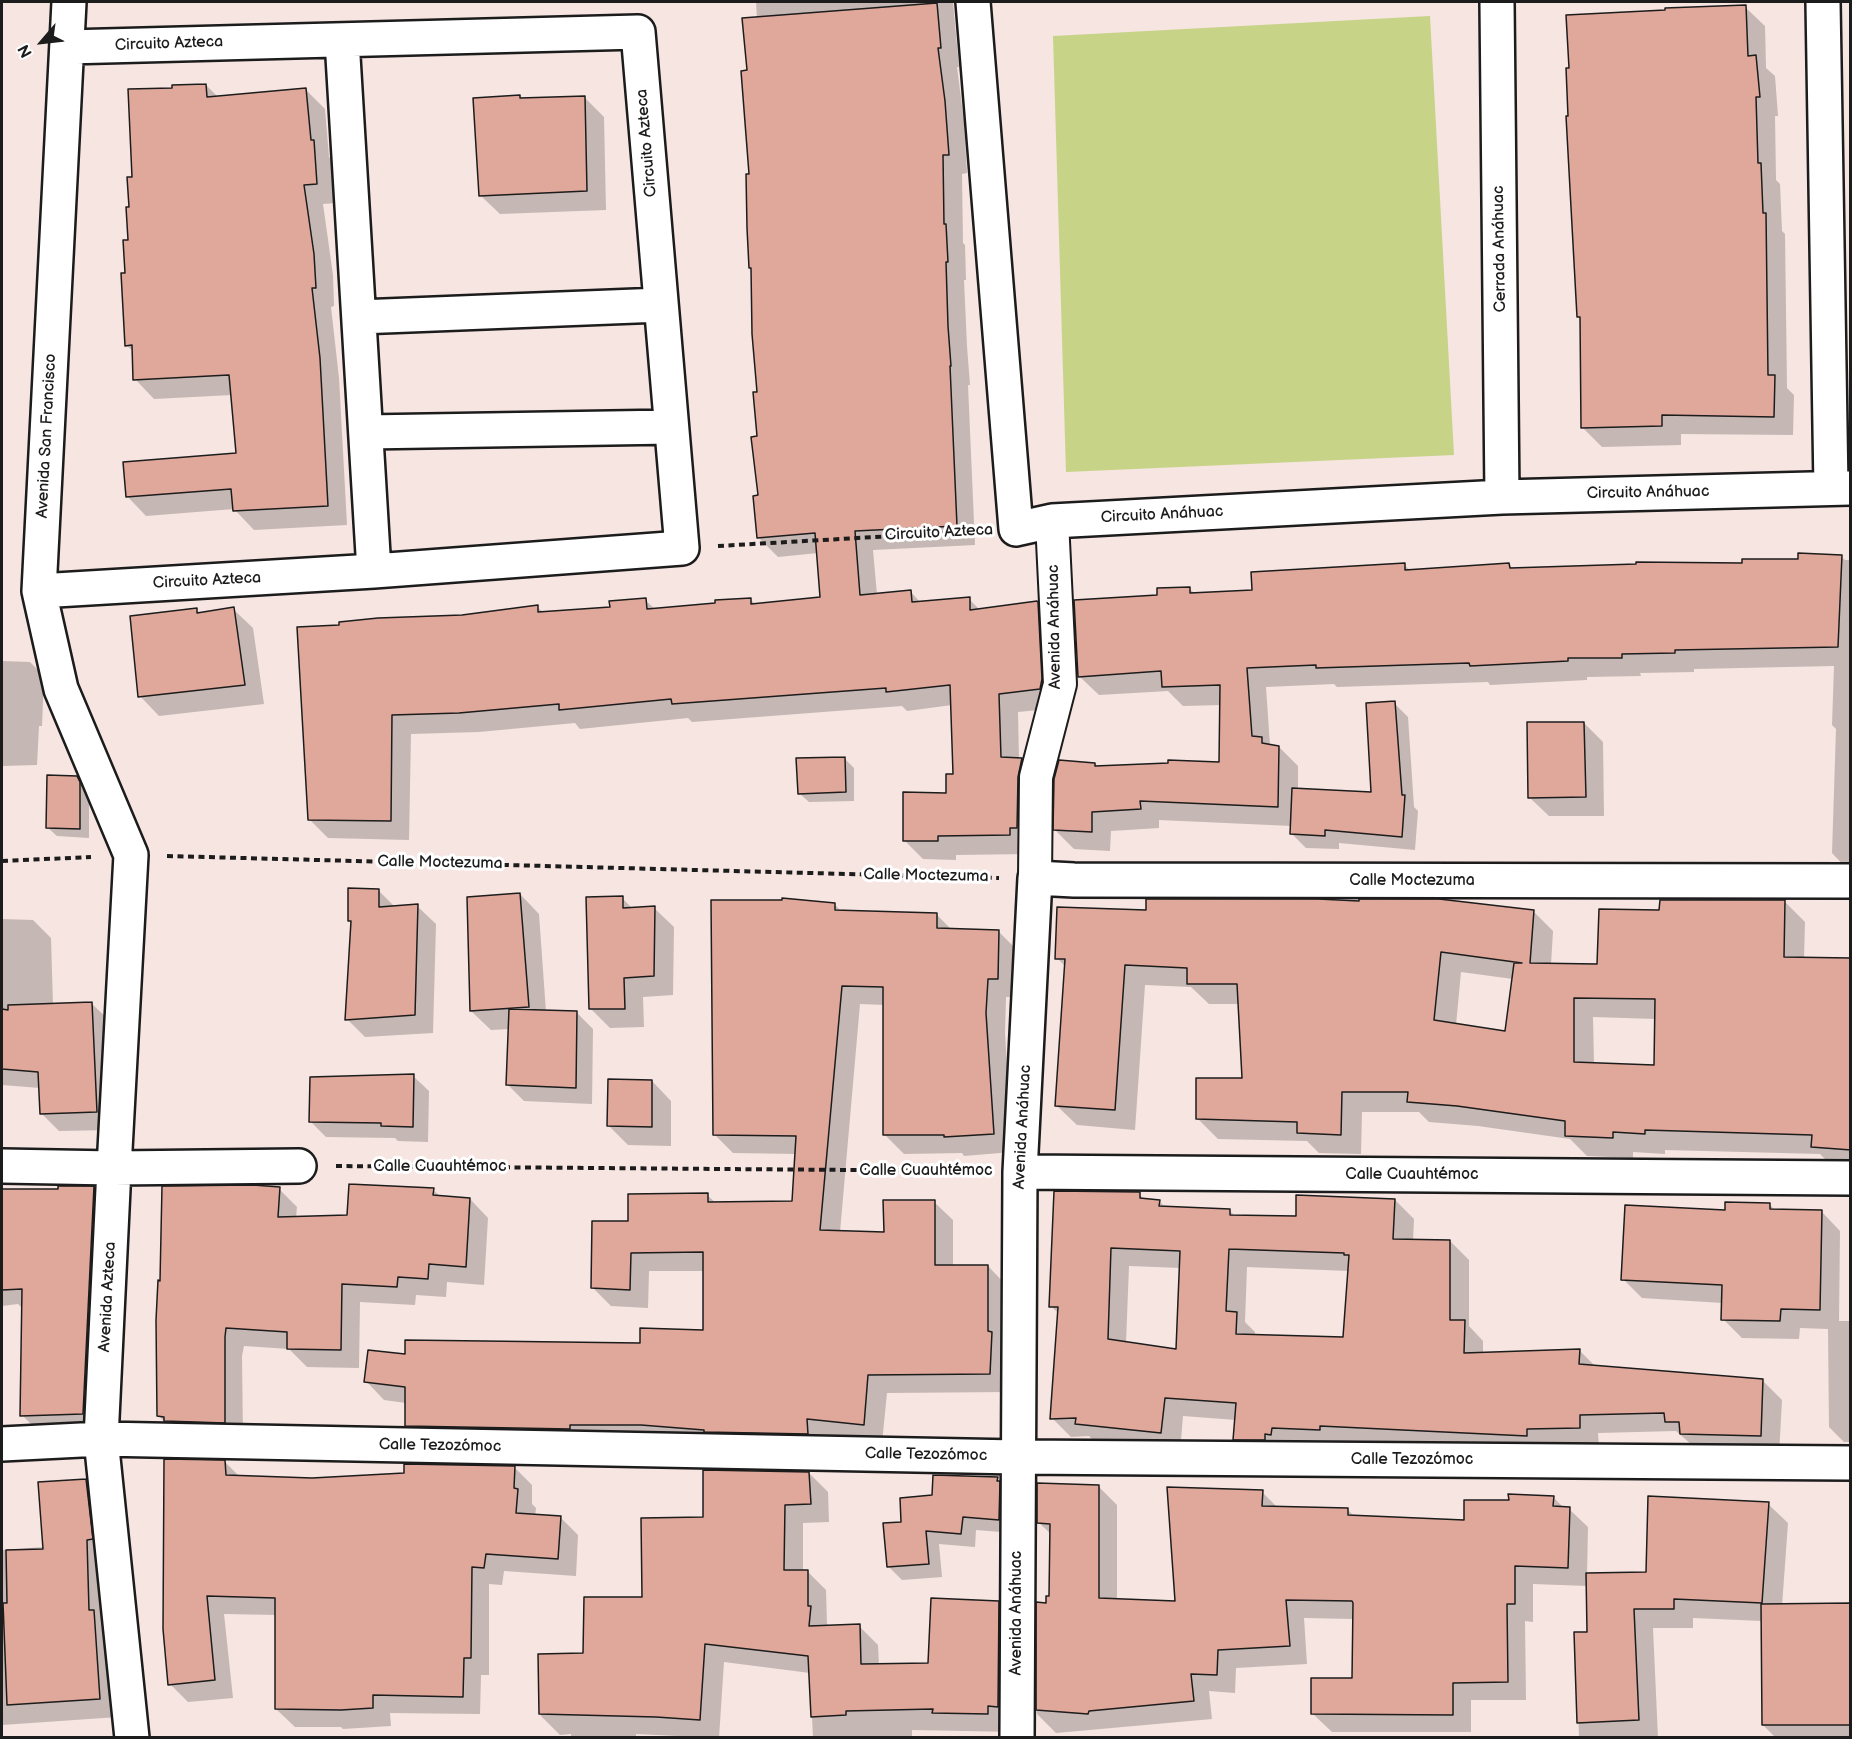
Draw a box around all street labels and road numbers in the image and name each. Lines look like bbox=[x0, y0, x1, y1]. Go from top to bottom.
street label: Circuito Azteca bbox=[114, 33, 224, 55]
street label: Circuito Azteca bbox=[633, 88, 661, 198]
street label: Cerrada Anáhuac bbox=[1489, 185, 1511, 313]
street label: Avenida San Francisco bbox=[33, 353, 61, 519]
street label: Circuito Anáhuac bbox=[1586, 482, 1710, 504]
street label: Circuito Anáhuac bbox=[1100, 502, 1224, 528]
street label: Circuito Azteca bbox=[884, 521, 994, 545]
street label: Avenida Anáhuac bbox=[1044, 564, 1066, 690]
street label: Circuito Azteca bbox=[152, 569, 262, 593]
street label: Calle Moctezuma bbox=[377, 852, 503, 874]
street label: Calle Moctezuma bbox=[863, 865, 989, 887]
street label: Calle Moctezuma bbox=[1349, 871, 1475, 891]
street label: Avenida Anáhuac bbox=[1010, 1064, 1036, 1190]
street label: Calle Cuauhtémoc bbox=[373, 1157, 507, 1177]
street label: Calle Cuauhtémoc bbox=[859, 1161, 993, 1181]
street label: Calle Cuauhtémoc bbox=[1345, 1165, 1479, 1185]
street label: Avenida Azteca bbox=[96, 1241, 120, 1353]
street label: Calle Tezozómoc bbox=[379, 1435, 501, 1457]
street label: Calle Tezozómoc bbox=[865, 1444, 987, 1466]
street label: Calle Tezozómoc bbox=[1351, 1450, 1473, 1470]
street label: Avenida Anáhuac bbox=[1007, 1551, 1027, 1675]

